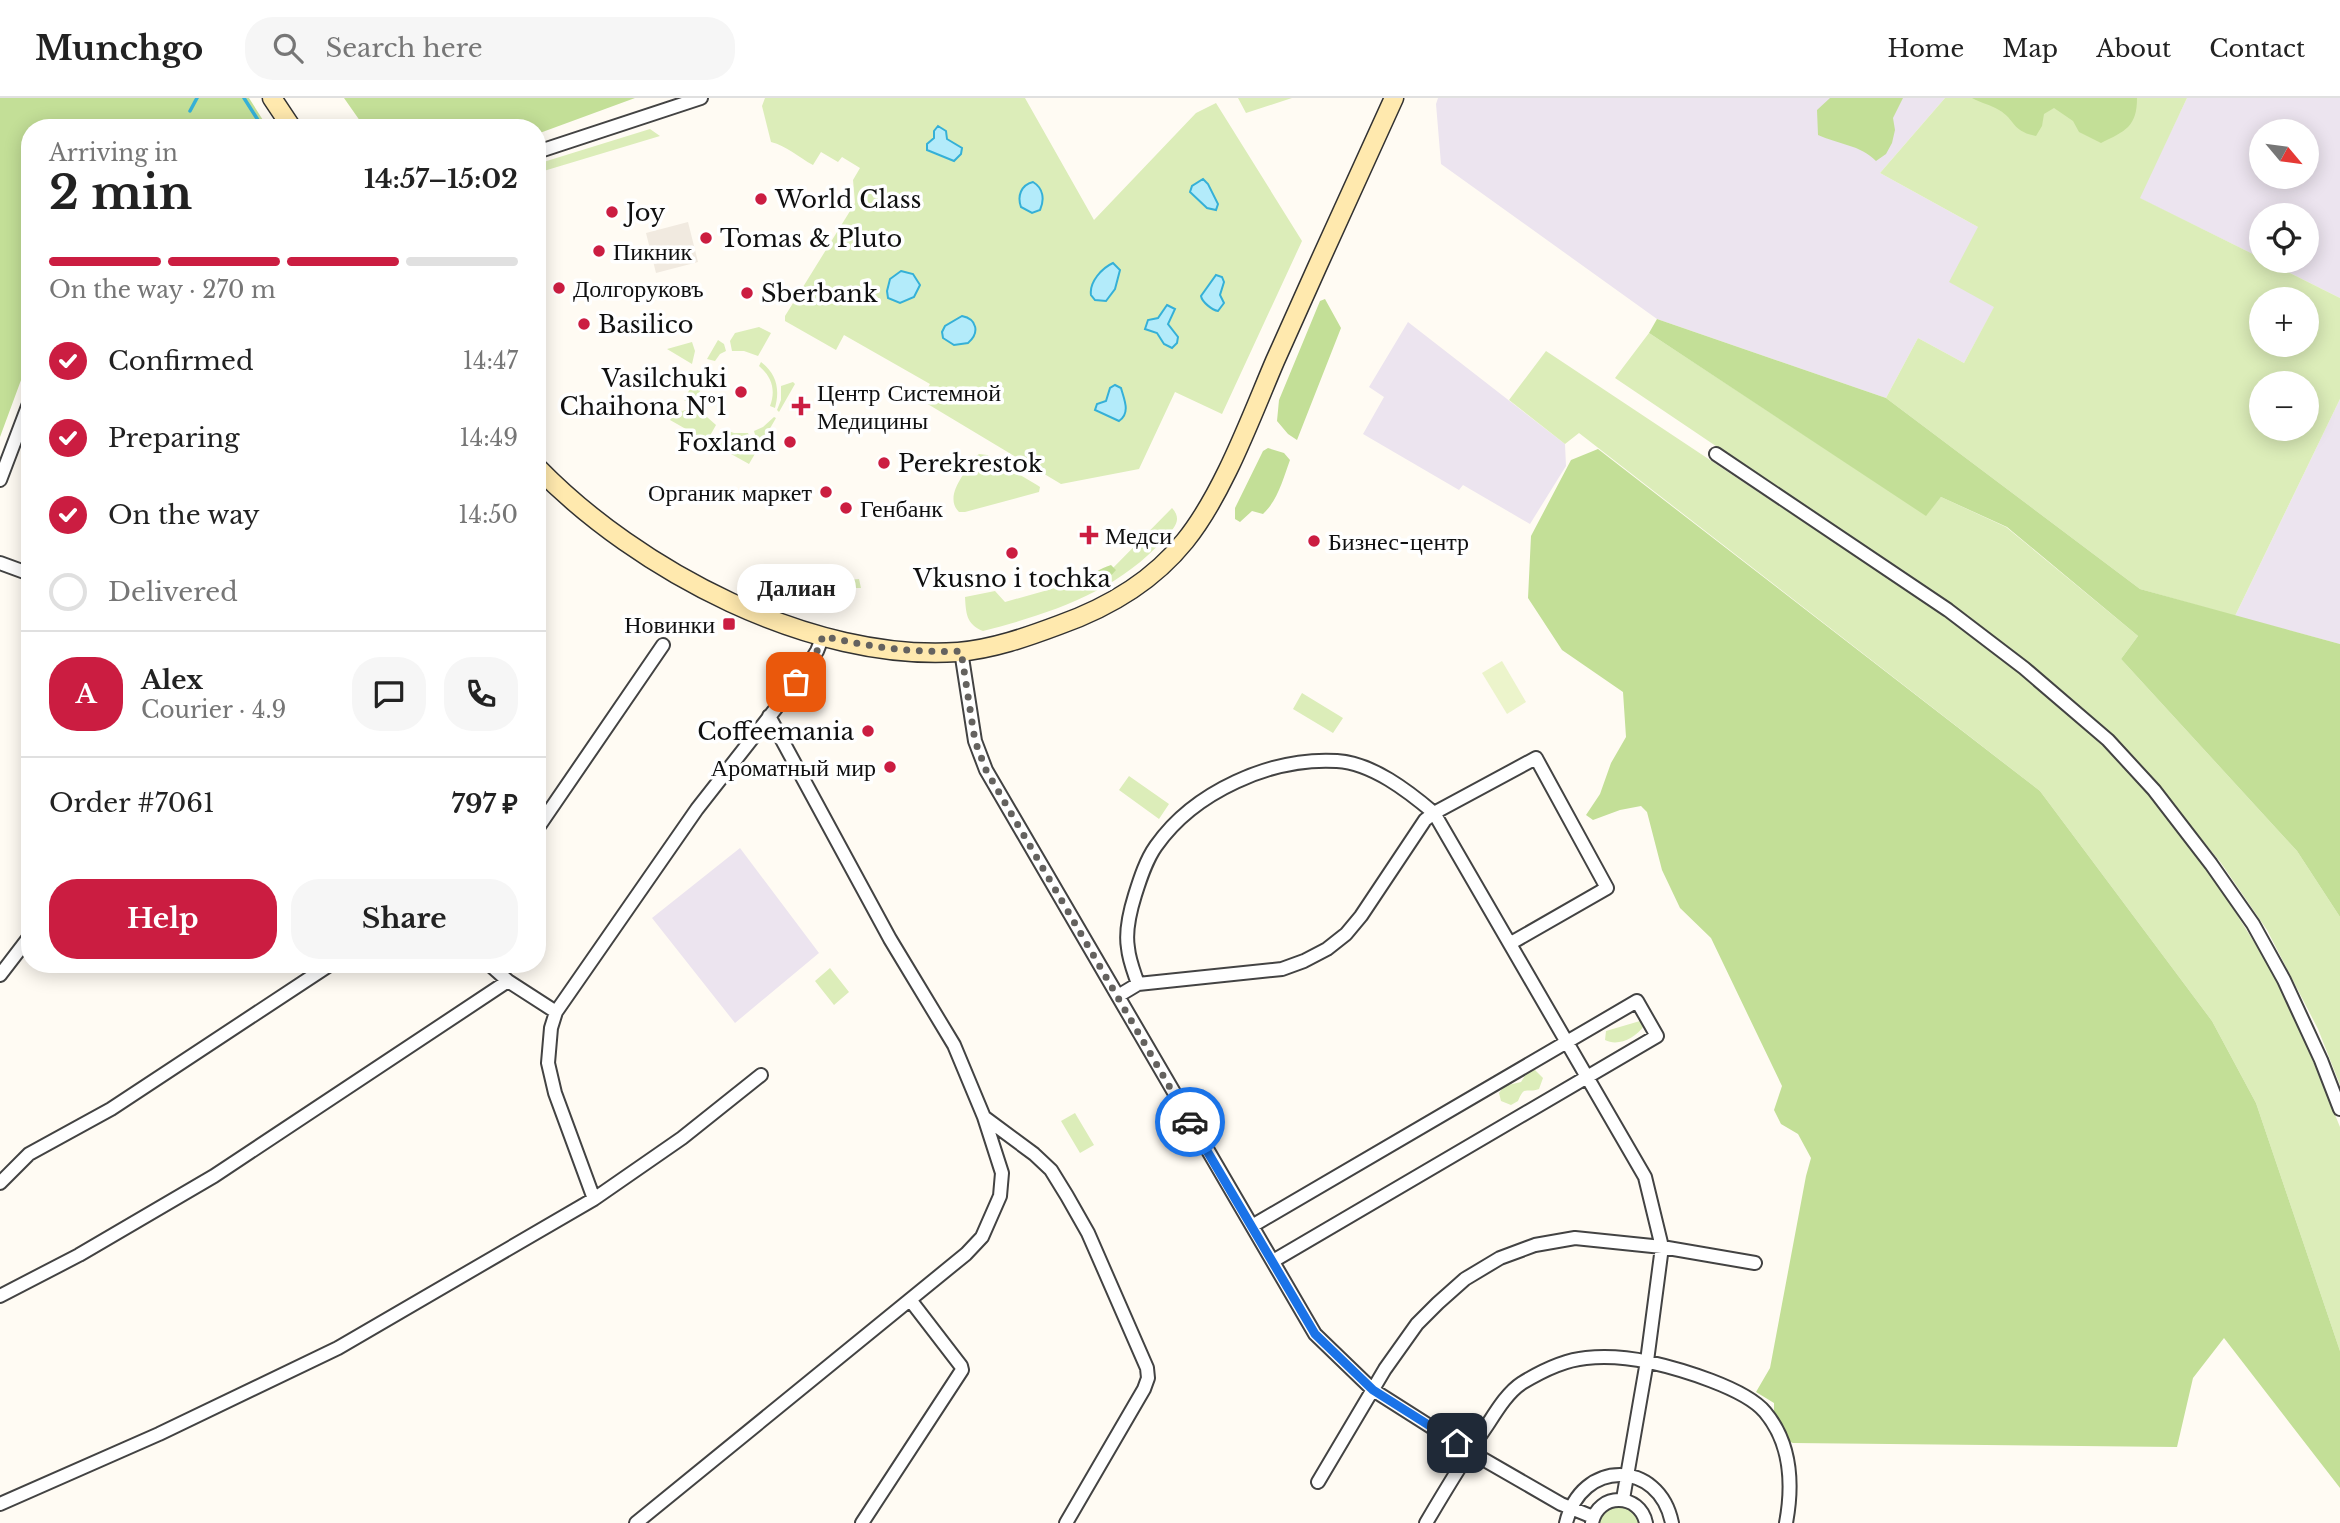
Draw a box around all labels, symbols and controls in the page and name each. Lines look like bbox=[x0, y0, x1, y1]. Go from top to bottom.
search box bbox=[245, 17, 735, 80]
text: Munchgo bbox=[35, 28, 203, 69]
icon: search bbox=[269, 29, 307, 67]
text: Search here bbox=[325, 32, 483, 64]
text: Home bbox=[1888, 34, 1964, 63]
text: Map bbox=[2002, 34, 2058, 63]
text: About bbox=[2096, 34, 2171, 63]
text: Contact bbox=[2209, 34, 2305, 63]
north arrow bbox=[2249, 119, 2319, 189]
map controls bbox=[2249, 119, 2319, 441]
text: Arriving in bbox=[49, 139, 178, 167]
text: 14:57–15:02 bbox=[364, 163, 518, 195]
text: 2 min bbox=[49, 164, 192, 221]
place label: World Class bbox=[774, 185, 922, 214]
marker: World Class bbox=[753, 191, 769, 207]
place label: Joy bbox=[623, 198, 666, 227]
button: locate bbox=[2249, 203, 2319, 273]
marker: Joy bbox=[604, 204, 620, 220]
place label: Tomas & Pluto bbox=[720, 224, 902, 253]
marker: Tomas & Pluto bbox=[698, 230, 714, 246]
place label: Пикник bbox=[613, 237, 693, 266]
marker: Пикник bbox=[591, 243, 607, 259]
place label: Долгоруковъ bbox=[573, 274, 704, 303]
text: On the way · 270 m bbox=[49, 276, 276, 304]
place label: Sberbank bbox=[761, 279, 878, 308]
marker: Долгоруковъ bbox=[551, 280, 567, 296]
marker: Sberbank bbox=[739, 285, 755, 301]
button: + bbox=[2249, 287, 2319, 357]
place label: Basilico bbox=[598, 310, 693, 339]
marker: Basilico bbox=[576, 316, 592, 332]
icon: check bbox=[49, 342, 87, 380]
text: Confirmed bbox=[108, 345, 253, 377]
text: 14:47 bbox=[463, 347, 518, 375]
place label: Vasilchuki Chaihona №1 bbox=[560, 364, 727, 421]
button: − bbox=[2249, 371, 2319, 441]
place label: Центр Системной Медицины bbox=[817, 378, 1001, 435]
marker: Vasilchuki Chaihona №1 bbox=[733, 384, 749, 400]
marker: Центр Системной Медицины bbox=[791, 396, 811, 416]
icon: check bbox=[49, 419, 87, 457]
text: Preparing bbox=[108, 422, 240, 454]
text: 14:49 bbox=[459, 424, 518, 452]
place label: Foxland bbox=[677, 428, 776, 457]
marker: Foxland bbox=[782, 434, 798, 450]
place label: Perekrestok bbox=[898, 449, 1043, 478]
marker: Perekrestok bbox=[876, 455, 892, 471]
place label: Органик маркет bbox=[648, 478, 813, 507]
marker: Органик маркет bbox=[818, 484, 834, 500]
place label: Генбанк bbox=[860, 494, 943, 523]
icon: check bbox=[49, 496, 87, 534]
text: On the way bbox=[108, 499, 260, 531]
marker: Генбанк bbox=[838, 500, 854, 516]
text: 14:50 bbox=[458, 501, 518, 529]
place label: Медси bbox=[1105, 521, 1172, 550]
marker: Медси bbox=[1079, 525, 1099, 545]
place label: Бизнес-центр bbox=[1328, 527, 1469, 556]
marker: Бизнес-центр bbox=[1306, 533, 1322, 549]
marker: Vkusno i tochka bbox=[1004, 545, 1020, 561]
callout: Далиан bbox=[736, 563, 856, 612]
place label: Vkusno i tochka bbox=[912, 564, 1111, 593]
text: Далиан bbox=[757, 574, 836, 602]
text: Delivered bbox=[108, 576, 238, 608]
place label: Новинки bbox=[624, 610, 715, 639]
marker: Новинки bbox=[721, 616, 737, 632]
pin bbox=[766, 652, 826, 712]
button: chat bbox=[352, 657, 426, 731]
button: phone bbox=[444, 657, 518, 731]
icon: bag bbox=[777, 663, 815, 701]
text: Alex bbox=[141, 664, 203, 696]
text: A bbox=[75, 678, 97, 710]
text: Courier · 4.9 bbox=[141, 696, 286, 724]
place label: Coffeemania bbox=[697, 717, 855, 746]
marker: Coffeemania bbox=[860, 723, 876, 739]
place label: Ароматный мир bbox=[711, 753, 876, 782]
marker: Ароматный мир bbox=[882, 759, 898, 775]
text: Order #7061 bbox=[49, 787, 215, 819]
text: 797 ₽ bbox=[452, 788, 518, 820]
button: Help bbox=[49, 879, 277, 959]
button: Share bbox=[291, 879, 518, 959]
courier bbox=[1155, 1087, 1225, 1157]
icon: car bbox=[1171, 1103, 1209, 1141]
pin bbox=[1427, 1413, 1487, 1473]
icon: home bbox=[1438, 1424, 1476, 1462]

